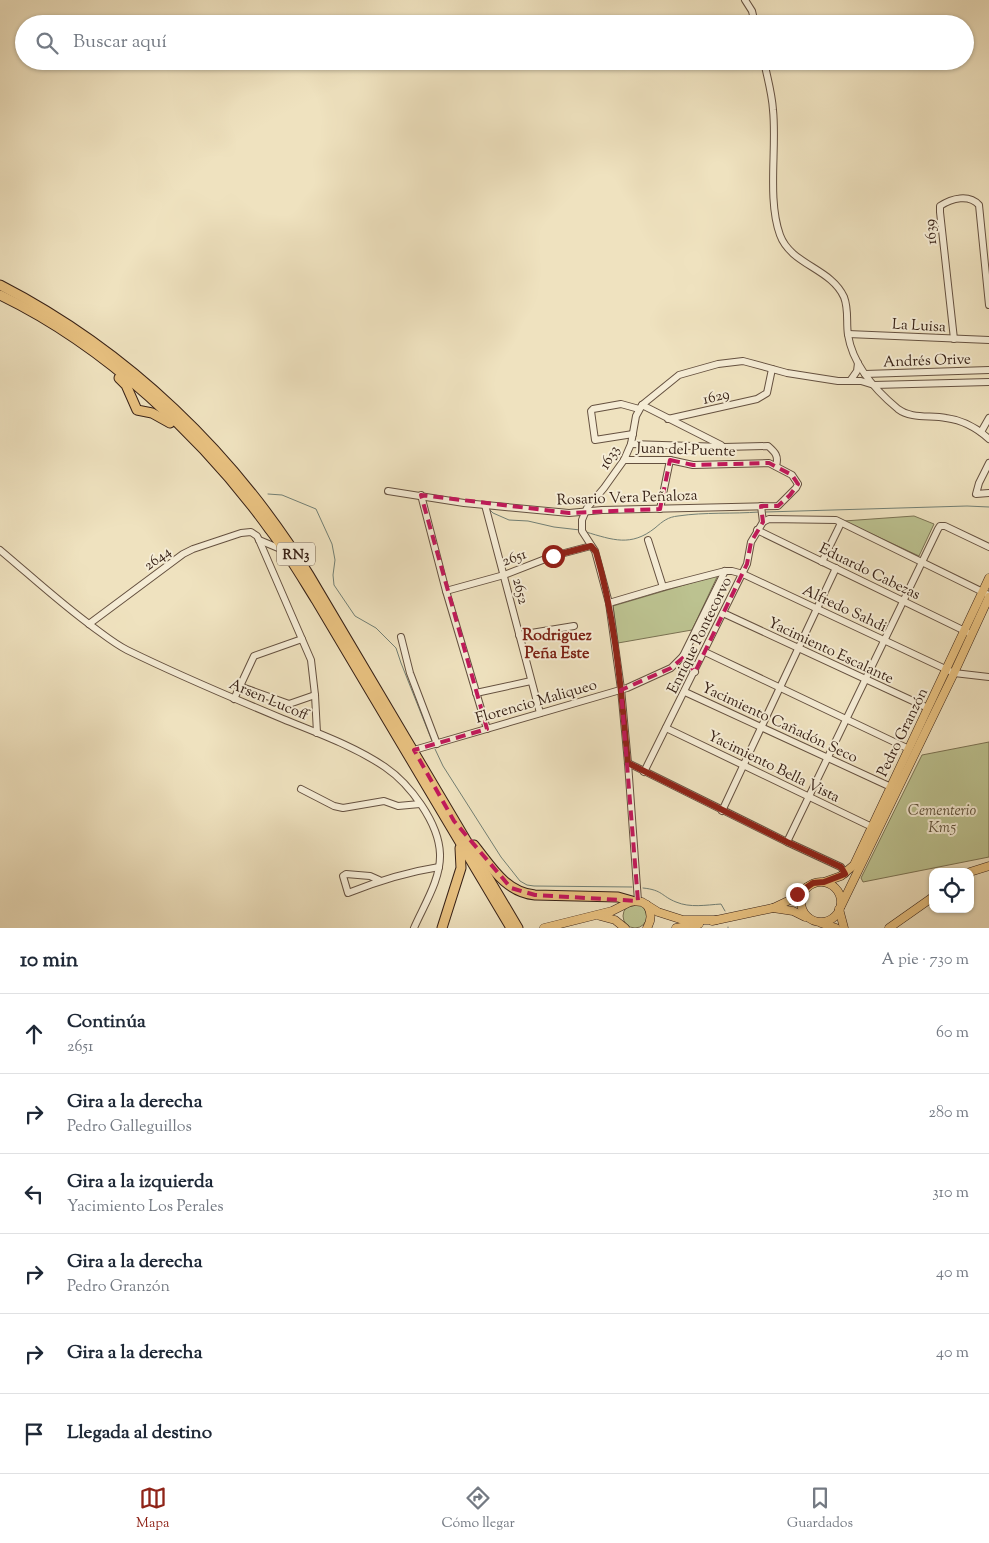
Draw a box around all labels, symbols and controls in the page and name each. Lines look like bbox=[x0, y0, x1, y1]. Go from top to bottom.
search box bbox=[15, 15, 974, 70]
icon: search bbox=[33, 29, 61, 57]
text: Buscar aquí bbox=[73, 29, 167, 56]
street label: 1639 bbox=[920, 218, 943, 246]
street label: La Luisa bbox=[891, 315, 946, 338]
street label: Andrés Orive bbox=[883, 349, 971, 374]
street label: 1629 bbox=[701, 384, 732, 411]
street label: Juan del Puente bbox=[635, 438, 736, 463]
street label: 1633 bbox=[595, 442, 626, 474]
street label: Rosario Vera Peñaloza bbox=[556, 486, 698, 511]
street label: Eduardo Cabezas bbox=[815, 539, 924, 606]
street label: 2644 bbox=[140, 542, 176, 576]
road number: RN3 bbox=[277, 542, 315, 566]
street label: 2651 bbox=[499, 544, 530, 573]
route start bbox=[542, 545, 565, 568]
street label: Enrique Pontecorvo bbox=[663, 574, 738, 698]
street label: 2652 bbox=[506, 576, 533, 607]
street label: Alfredo Sahdi bbox=[799, 581, 890, 638]
street label: Yacimiento Escalante bbox=[764, 613, 897, 690]
district label: Rodriguez Peña Este bbox=[522, 625, 592, 666]
street label: Arsen Lucoff bbox=[226, 674, 312, 727]
street label: Florencio Maliqueo bbox=[473, 675, 600, 730]
street label: Yacimiento Cañadón Seco bbox=[698, 678, 861, 769]
street label: Pedro Granzón bbox=[873, 685, 934, 781]
street label: Yacimiento Bella Vista bbox=[704, 726, 843, 808]
park label: Cementerio Km5 bbox=[908, 801, 977, 839]
map controls bbox=[929, 868, 974, 913]
button: locate bbox=[929, 868, 974, 913]
route end bbox=[786, 883, 809, 906]
text: 10 min bbox=[20, 946, 78, 976]
text: A pie · 730 m bbox=[882, 949, 969, 972]
text: Continúa bbox=[67, 1009, 146, 1036]
icon: ahead bbox=[20, 1020, 48, 1048]
text: 60 m bbox=[936, 1022, 969, 1045]
text: 2651 bbox=[67, 1036, 93, 1059]
text: Gira a la derecha bbox=[67, 1089, 202, 1116]
icon: right bbox=[20, 1100, 48, 1128]
text: 280 m bbox=[928, 1102, 969, 1125]
text: Pedro Galleguillos bbox=[67, 1116, 192, 1139]
text: Gira a la izquierda bbox=[67, 1169, 213, 1196]
icon: left bbox=[20, 1180, 48, 1208]
text: 310 m bbox=[932, 1182, 969, 1205]
text: Yacimiento Los Perales bbox=[67, 1196, 224, 1219]
text: Gira a la derecha bbox=[67, 1249, 202, 1276]
icon: right bbox=[20, 1260, 48, 1288]
text: 40 m bbox=[936, 1262, 969, 1285]
text: Pedro Granzón bbox=[67, 1276, 170, 1299]
icon: right bbox=[20, 1340, 48, 1368]
text: Gira a la derecha bbox=[67, 1340, 202, 1367]
text: 40 m bbox=[936, 1342, 969, 1365]
icon: arrive bbox=[20, 1420, 48, 1448]
text: Llegada al destino bbox=[67, 1420, 212, 1447]
tab: Mapa bbox=[136, 1484, 169, 1534]
tab: Cómo llegar bbox=[442, 1484, 515, 1534]
tab: Guardados bbox=[787, 1484, 853, 1534]

